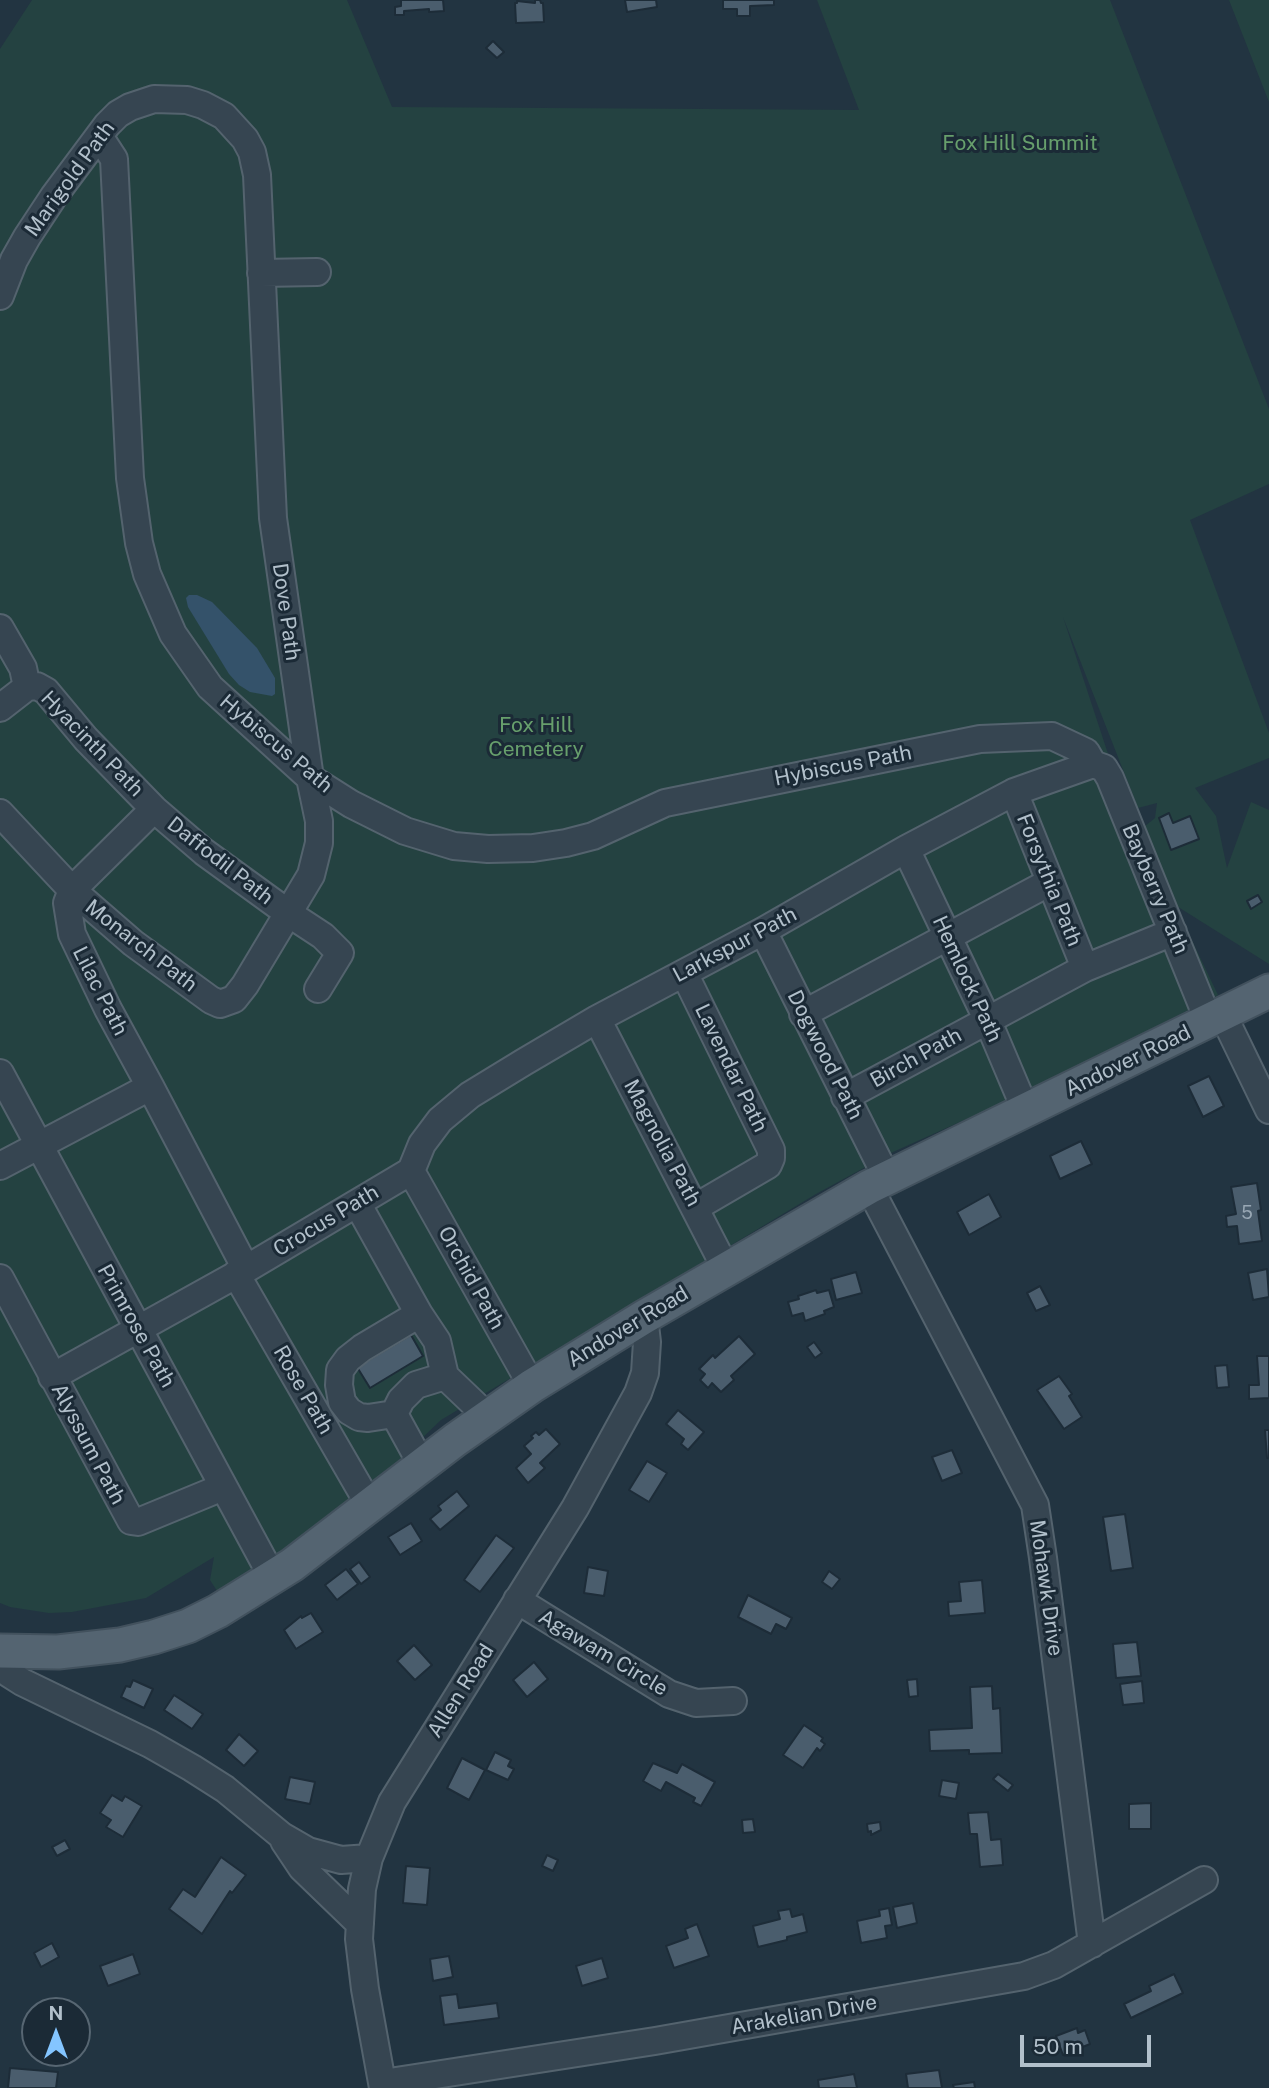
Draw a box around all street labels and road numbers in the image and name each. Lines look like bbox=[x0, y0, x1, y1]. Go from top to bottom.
street label: Marigold Path bbox=[20, 117, 120, 241]
street label: Dove Path bbox=[267, 562, 305, 662]
street label: Hyacinth Path bbox=[35, 686, 149, 802]
street label: Hybiscus Path bbox=[214, 689, 338, 799]
street label: Hybiscus Path bbox=[772, 740, 914, 792]
street label: Forsythia Path bbox=[1011, 810, 1087, 950]
street label: Daffodil Path bbox=[162, 812, 278, 910]
street label: Bayberry Path bbox=[1116, 820, 1194, 958]
street label: Monarch Path bbox=[80, 894, 202, 998]
street label: Larkspur Path bbox=[669, 902, 801, 988]
street label: Hemlock Path bbox=[927, 912, 1007, 1046]
street label: Lilac Path bbox=[67, 942, 133, 1040]
street label: Dogwood Path bbox=[782, 986, 868, 1124]
street label: Lavendar Path bbox=[689, 1000, 773, 1136]
street label: Andover Road bbox=[1061, 1020, 1195, 1102]
street label: Birch Path bbox=[866, 1023, 966, 1093]
street label: Magnolia Path bbox=[618, 1075, 706, 1211]
street label: Crocus Path bbox=[269, 1180, 383, 1262]
street label: Orchid Path bbox=[432, 1222, 510, 1334]
street label: Primrose Path bbox=[92, 1260, 180, 1392]
street label: Andover Road bbox=[563, 1281, 693, 1373]
street label: Rose Path bbox=[268, 1341, 338, 1439]
street label: Alyssum Path bbox=[46, 1379, 130, 1509]
street label: Mohawk Drive bbox=[1024, 1518, 1068, 1658]
street label: Agawam Circle bbox=[534, 1604, 672, 1702]
street label: Allen Road bbox=[422, 1640, 500, 1742]
street label: Arakelian Drive bbox=[729, 1990, 879, 2040]

